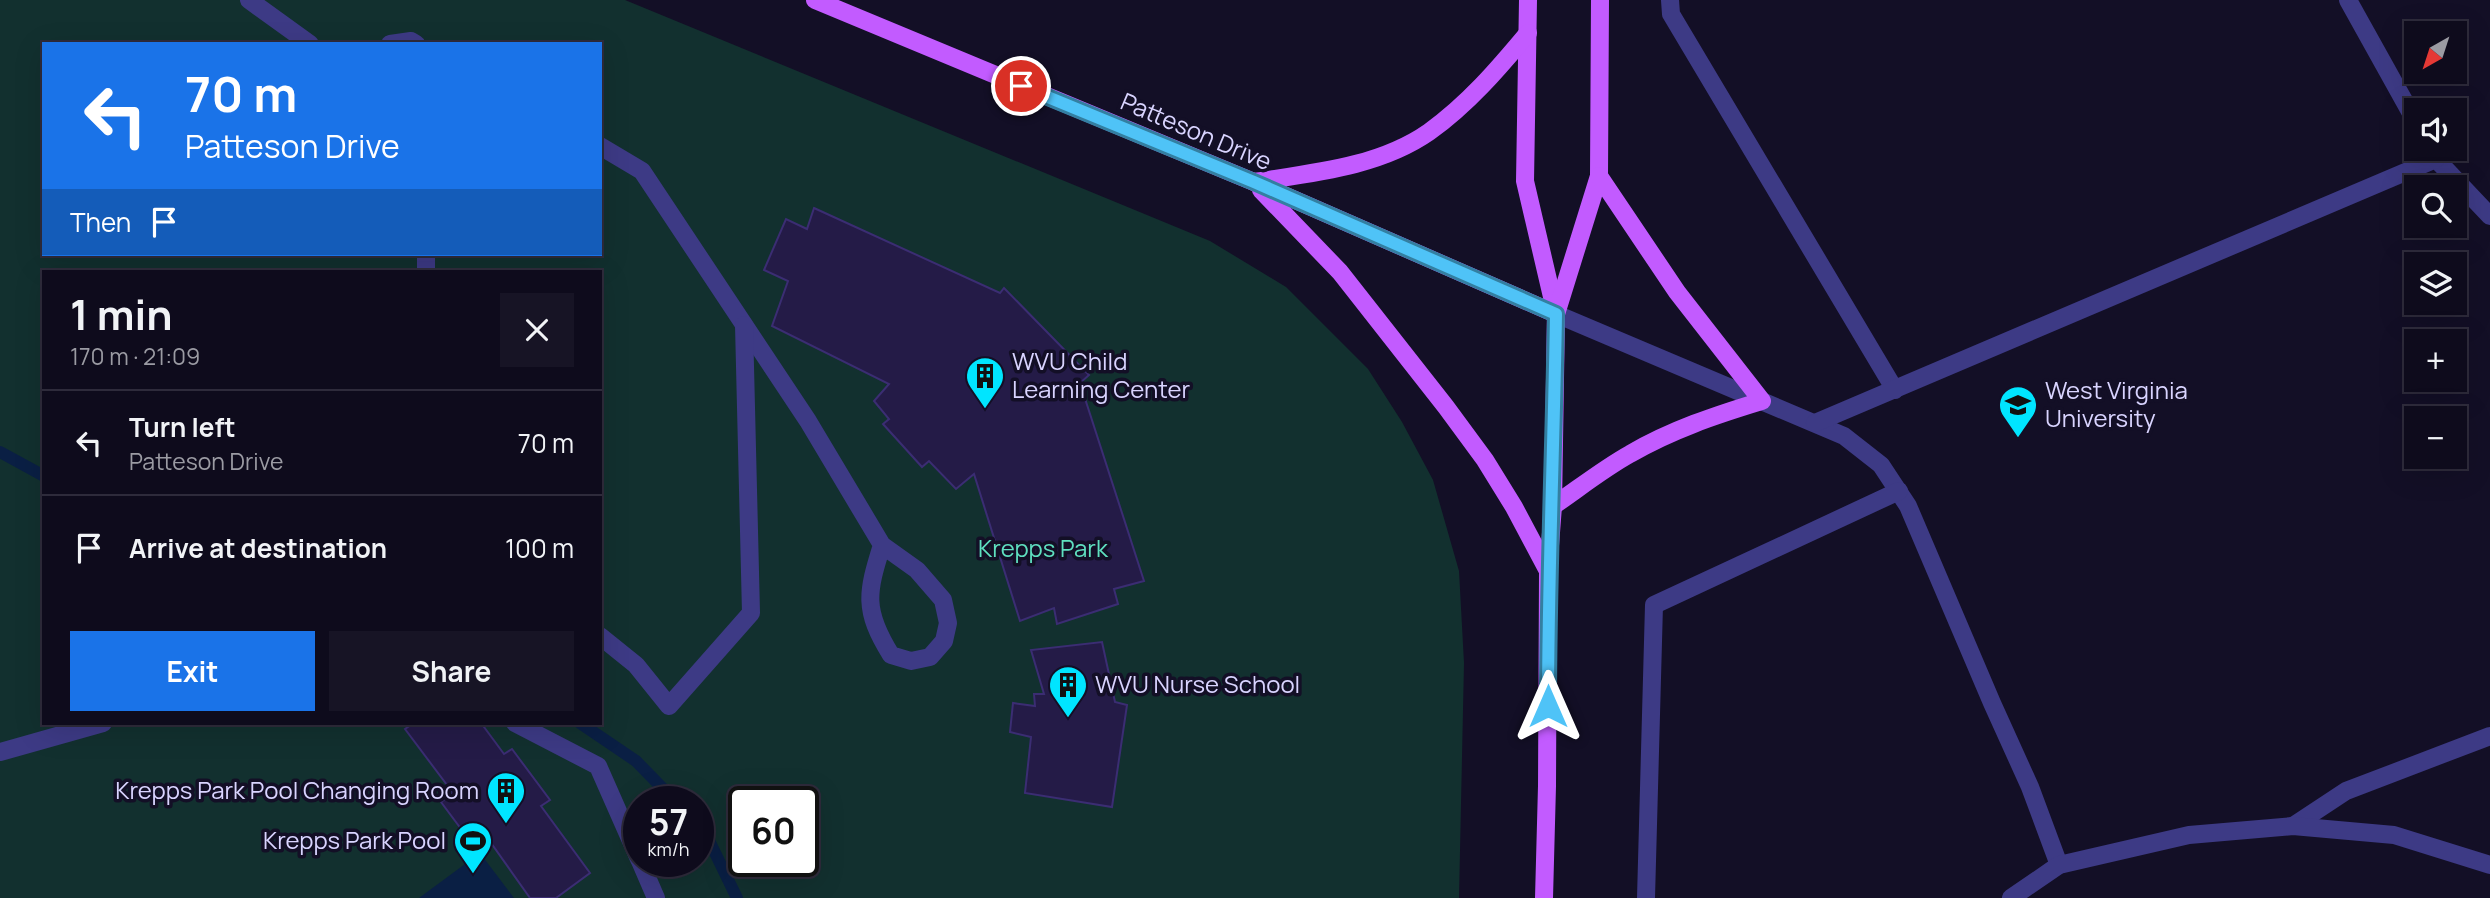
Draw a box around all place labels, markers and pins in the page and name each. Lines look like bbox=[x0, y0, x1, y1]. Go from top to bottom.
pin bbox=[991, 56, 1051, 116]
place label: WVU Child Learning Center bbox=[1012, 344, 1190, 405]
building icon: WVU Child Learning Center bbox=[964, 355, 1006, 410]
place label: West Virginia University bbox=[2045, 373, 2188, 434]
school or university icon: West Virginia University bbox=[1997, 384, 2039, 439]
building icon: WVU Nurse School bbox=[1047, 664, 1089, 719]
place label: WVU Nurse School bbox=[1095, 667, 1300, 700]
building icon: Krepps Park Pool Changing Room bbox=[485, 770, 527, 825]
place label: Krepps Park Pool Changing Room bbox=[115, 773, 479, 806]
sports icon: Krepps Park Pool bbox=[452, 820, 494, 875]
place label: Krepps Park Pool bbox=[263, 823, 446, 856]

